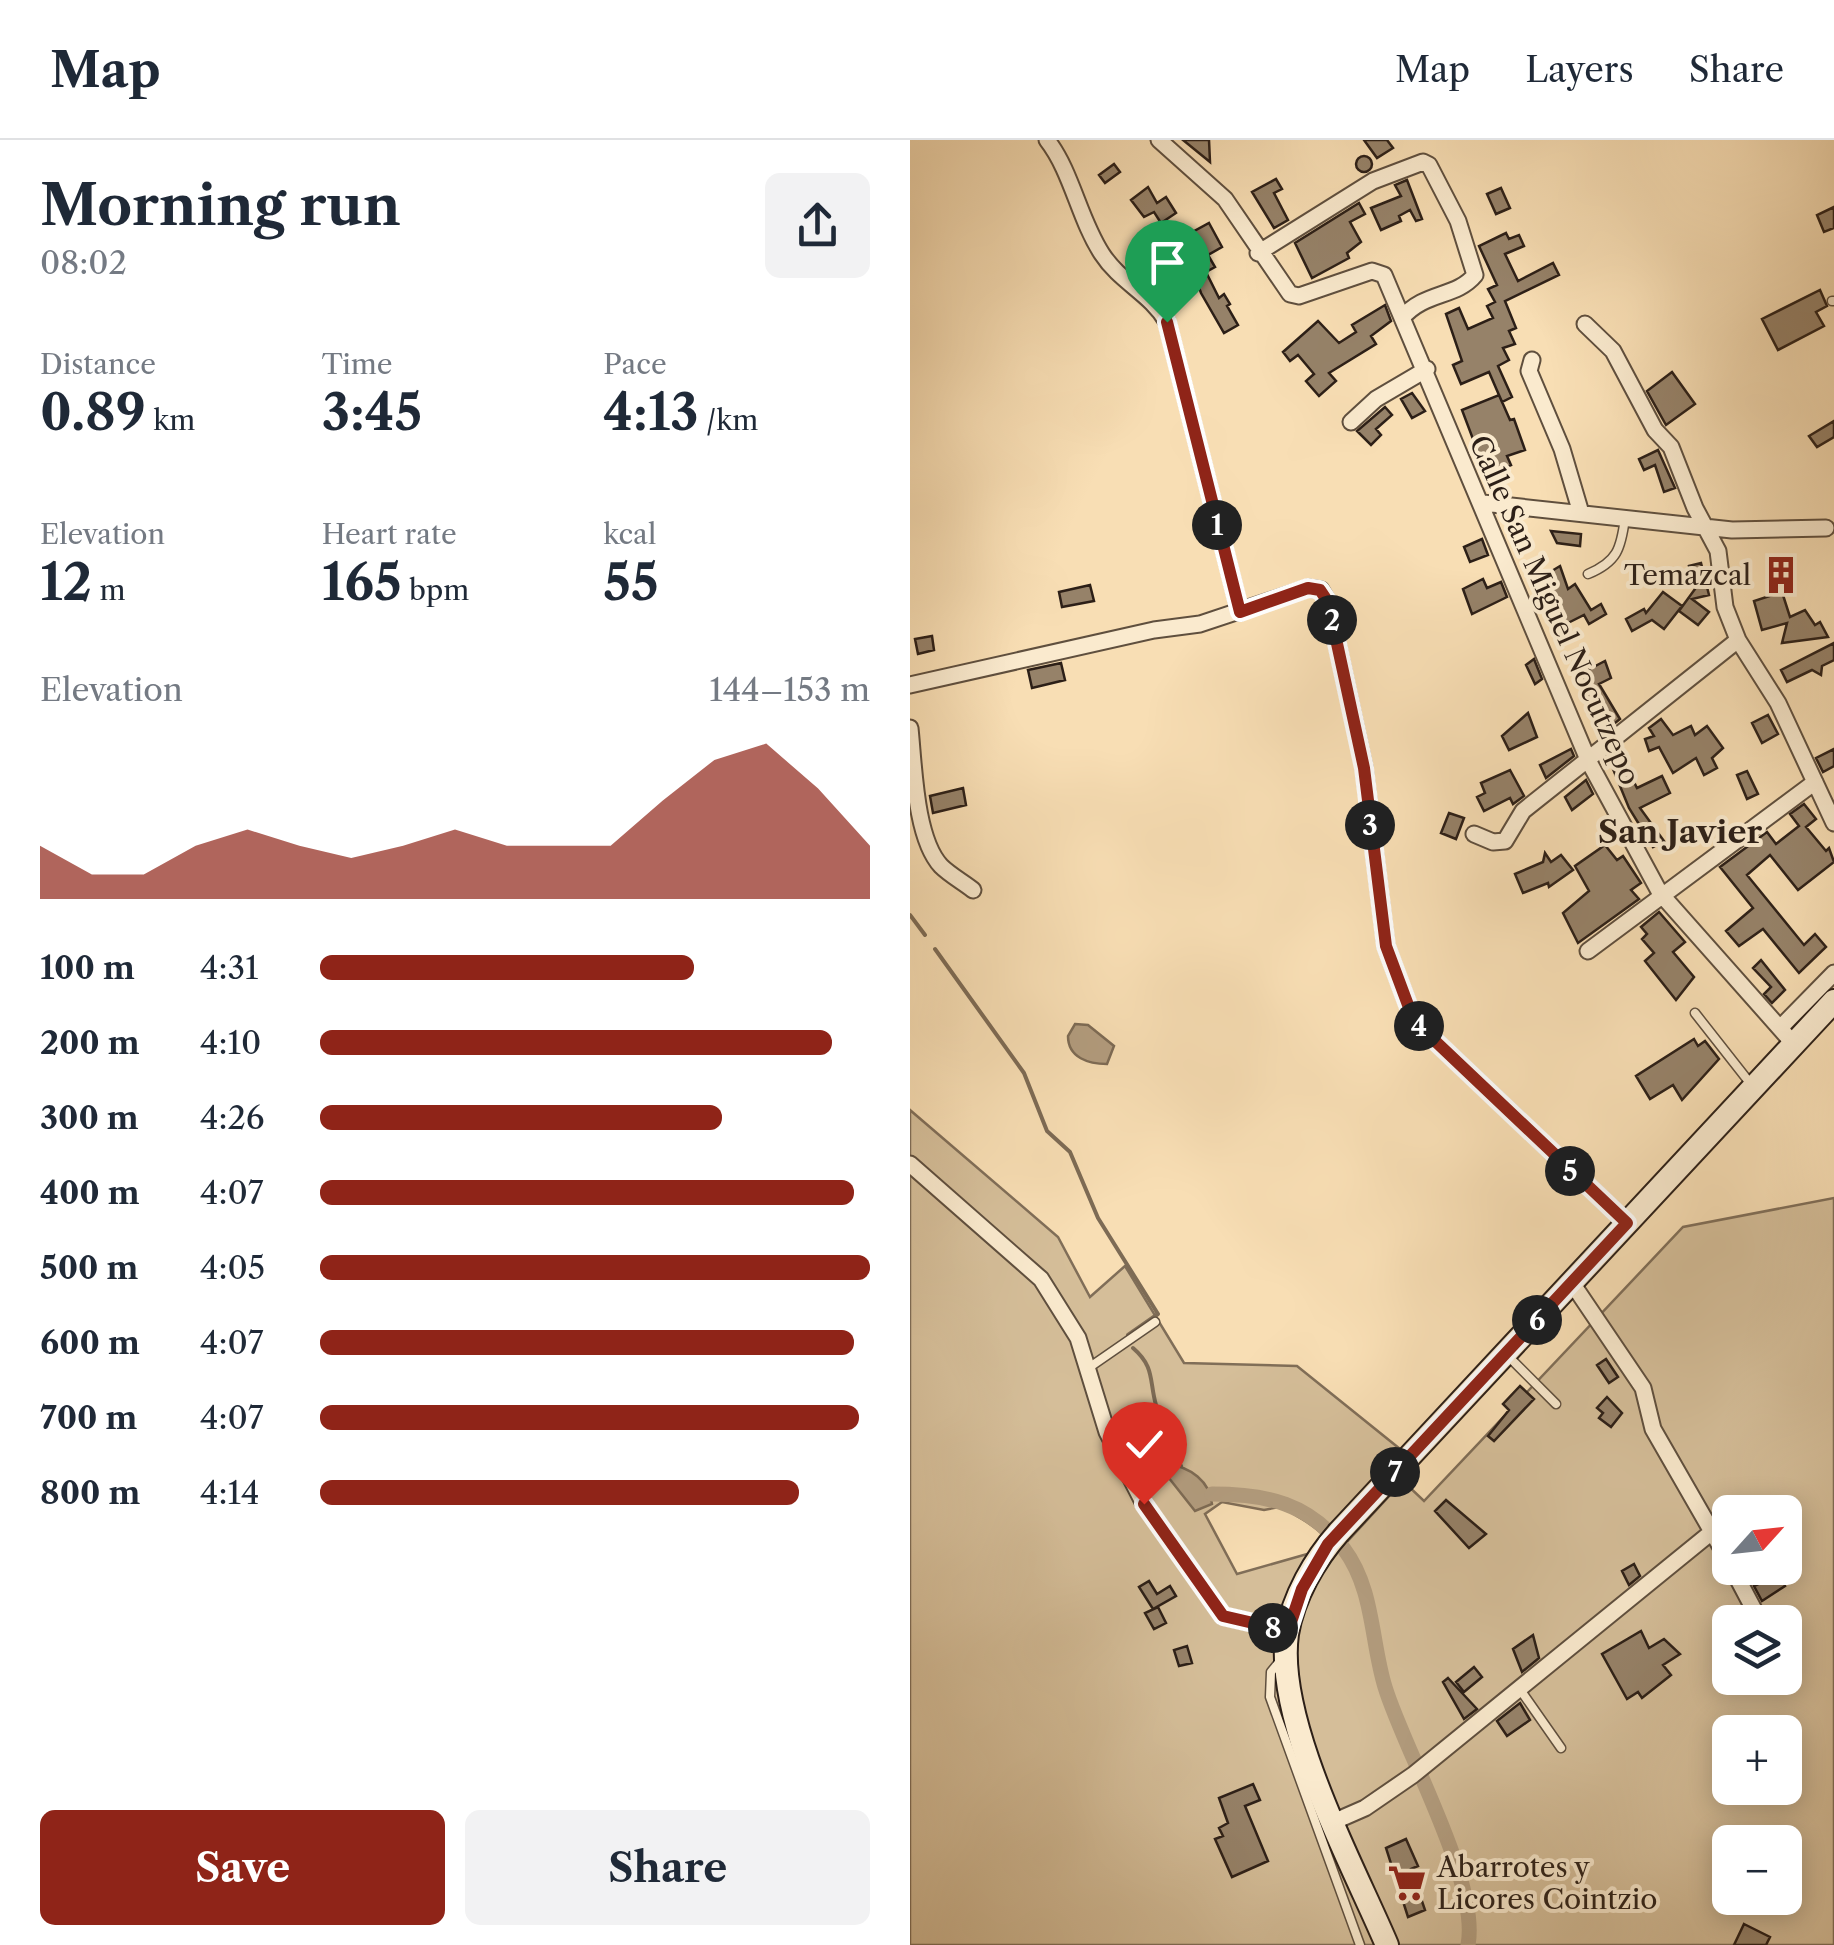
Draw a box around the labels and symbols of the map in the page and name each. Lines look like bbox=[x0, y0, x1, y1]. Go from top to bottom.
pin bbox=[1125, 220, 1210, 323]
street label: Calle San Miguel Nocutzepo bbox=[1462, 430, 1648, 790]
pin: 1 bbox=[1192, 500, 1242, 550]
building icon: Temazcal bbox=[1760, 554, 1802, 596]
place label: Temazcal bbox=[1624, 558, 1751, 592]
pin: 2 bbox=[1307, 595, 1357, 645]
pin: 3 bbox=[1345, 800, 1395, 850]
district label: San Javier bbox=[1598, 812, 1763, 851]
pin: 4 bbox=[1394, 1001, 1444, 1051]
pin: 5 bbox=[1545, 1146, 1595, 1196]
pin: 6 bbox=[1512, 1295, 1562, 1345]
pin bbox=[1102, 1402, 1187, 1505]
pin: 7 bbox=[1370, 1447, 1420, 1497]
north arrow bbox=[1712, 1495, 1802, 1585]
pin: 8 bbox=[1248, 1603, 1298, 1653]
place label: Abarrotes y Licores Cointzio bbox=[1436, 1850, 1657, 1916]
supermarket icon: Abarrotes y Licores Cointzio bbox=[1386, 1862, 1428, 1904]

